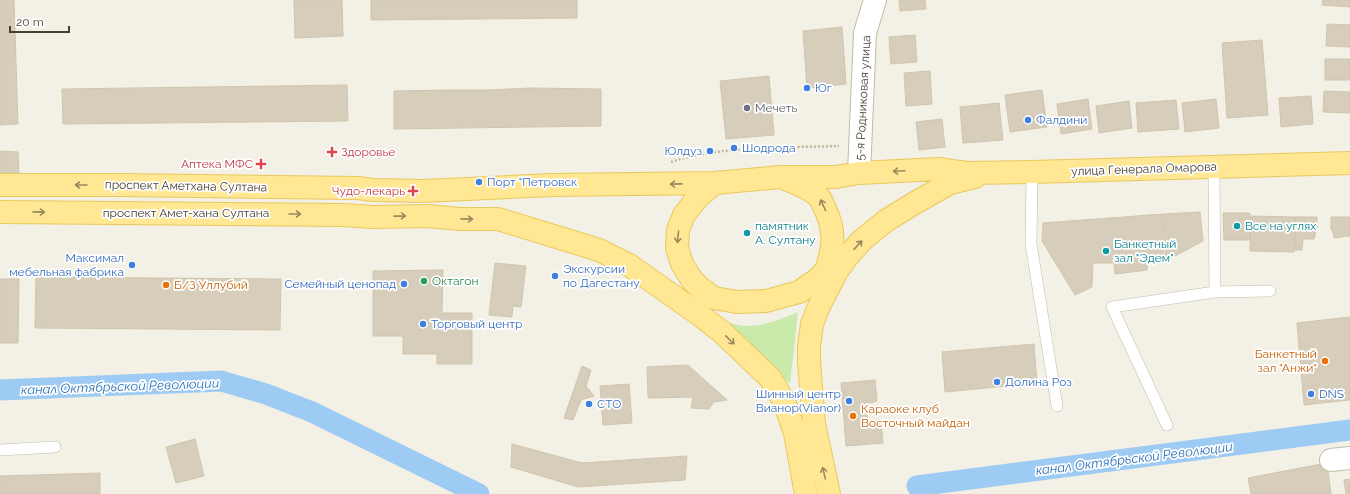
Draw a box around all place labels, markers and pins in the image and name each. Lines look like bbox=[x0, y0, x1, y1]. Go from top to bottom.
place label: Юг bbox=[815, 81, 832, 95]
marker: Юг bbox=[802, 83, 812, 93]
place label: Мечеть bbox=[755, 101, 797, 115]
marker: Мечеть bbox=[742, 103, 752, 113]
place label: Фалдини bbox=[1036, 113, 1087, 127]
marker: Фалдини bbox=[1023, 115, 1033, 125]
place label: Шодрода bbox=[742, 141, 796, 155]
marker: Шодрода bbox=[729, 143, 739, 153]
place label: Юлдуз bbox=[664, 144, 702, 158]
place label: Здоровье bbox=[341, 145, 395, 159]
marker: Здоровье bbox=[326, 146, 338, 158]
marker: Юлдуз bbox=[705, 146, 715, 156]
place label: Аптека МФС bbox=[181, 157, 253, 171]
marker: Аптека МФС bbox=[256, 159, 266, 169]
place label: Порт "Петровск bbox=[487, 175, 577, 189]
marker: Порт "Петровск bbox=[474, 177, 484, 187]
place label: Чудо-лекарь bbox=[332, 184, 405, 198]
marker: Чудо-лекарь bbox=[408, 186, 418, 196]
place label: памятник А. Султану bbox=[755, 219, 816, 247]
place label: Все на углях bbox=[1245, 219, 1316, 233]
marker: Все на углях bbox=[1232, 221, 1242, 231]
marker: памятник А. Султану bbox=[742, 228, 752, 238]
place label: Банкетный зал "Эдем" bbox=[1114, 237, 1176, 265]
marker: Банкетный зал "Эдем" bbox=[1101, 246, 1111, 256]
place label: Максимал мебельная фабрика bbox=[9, 251, 124, 279]
marker: Максимал мебельная фабрика bbox=[127, 260, 137, 270]
place label: Экскурсии по Дагестану bbox=[563, 262, 640, 290]
marker: Экскурсии по Дагестану bbox=[550, 271, 560, 281]
place label: Октагон bbox=[432, 274, 478, 288]
marker: Октагон bbox=[419, 276, 429, 286]
place label: Семейный ценопад bbox=[284, 277, 396, 291]
place label: Б/З Уллубий bbox=[174, 278, 248, 292]
marker: Семейный ценопад bbox=[399, 279, 409, 289]
marker: Б/З Уллубий bbox=[161, 280, 171, 290]
place label: Торговый центр bbox=[431, 317, 522, 331]
marker: Торговый центр bbox=[418, 319, 428, 329]
place label: Банкетный зал "Анжи" bbox=[1255, 347, 1317, 375]
marker: Банкетный зал "Анжи" bbox=[1320, 356, 1330, 366]
place label: Долина Роз bbox=[1005, 375, 1072, 389]
marker: Долина Роз bbox=[992, 377, 1002, 387]
place label: Шинный центр Вианор(Vianor) bbox=[756, 387, 841, 415]
place label: DNS bbox=[1319, 387, 1344, 401]
marker: DNS bbox=[1306, 389, 1316, 399]
marker: Шинный центр Вианор(Vianor) bbox=[844, 396, 854, 406]
place label: СТО bbox=[597, 397, 621, 411]
marker: СТО bbox=[584, 399, 594, 409]
place label: Караоке клуб Восточный майдан bbox=[861, 402, 970, 430]
marker: Караоке клуб Восточный майдан bbox=[848, 411, 858, 421]

